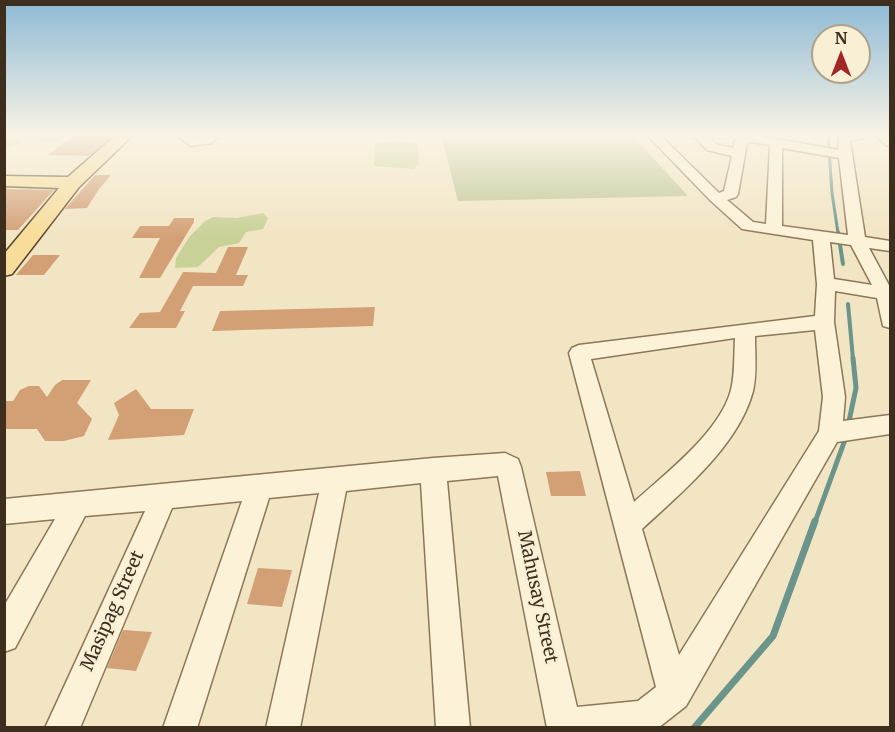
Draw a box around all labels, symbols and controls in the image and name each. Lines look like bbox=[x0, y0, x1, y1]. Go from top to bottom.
north arrow bbox=[811, 24, 871, 84]
text: N bbox=[835, 28, 847, 48]
street label: Mahusay Street bbox=[512, 529, 562, 665]
street label: Masipag Street bbox=[77, 548, 149, 674]

